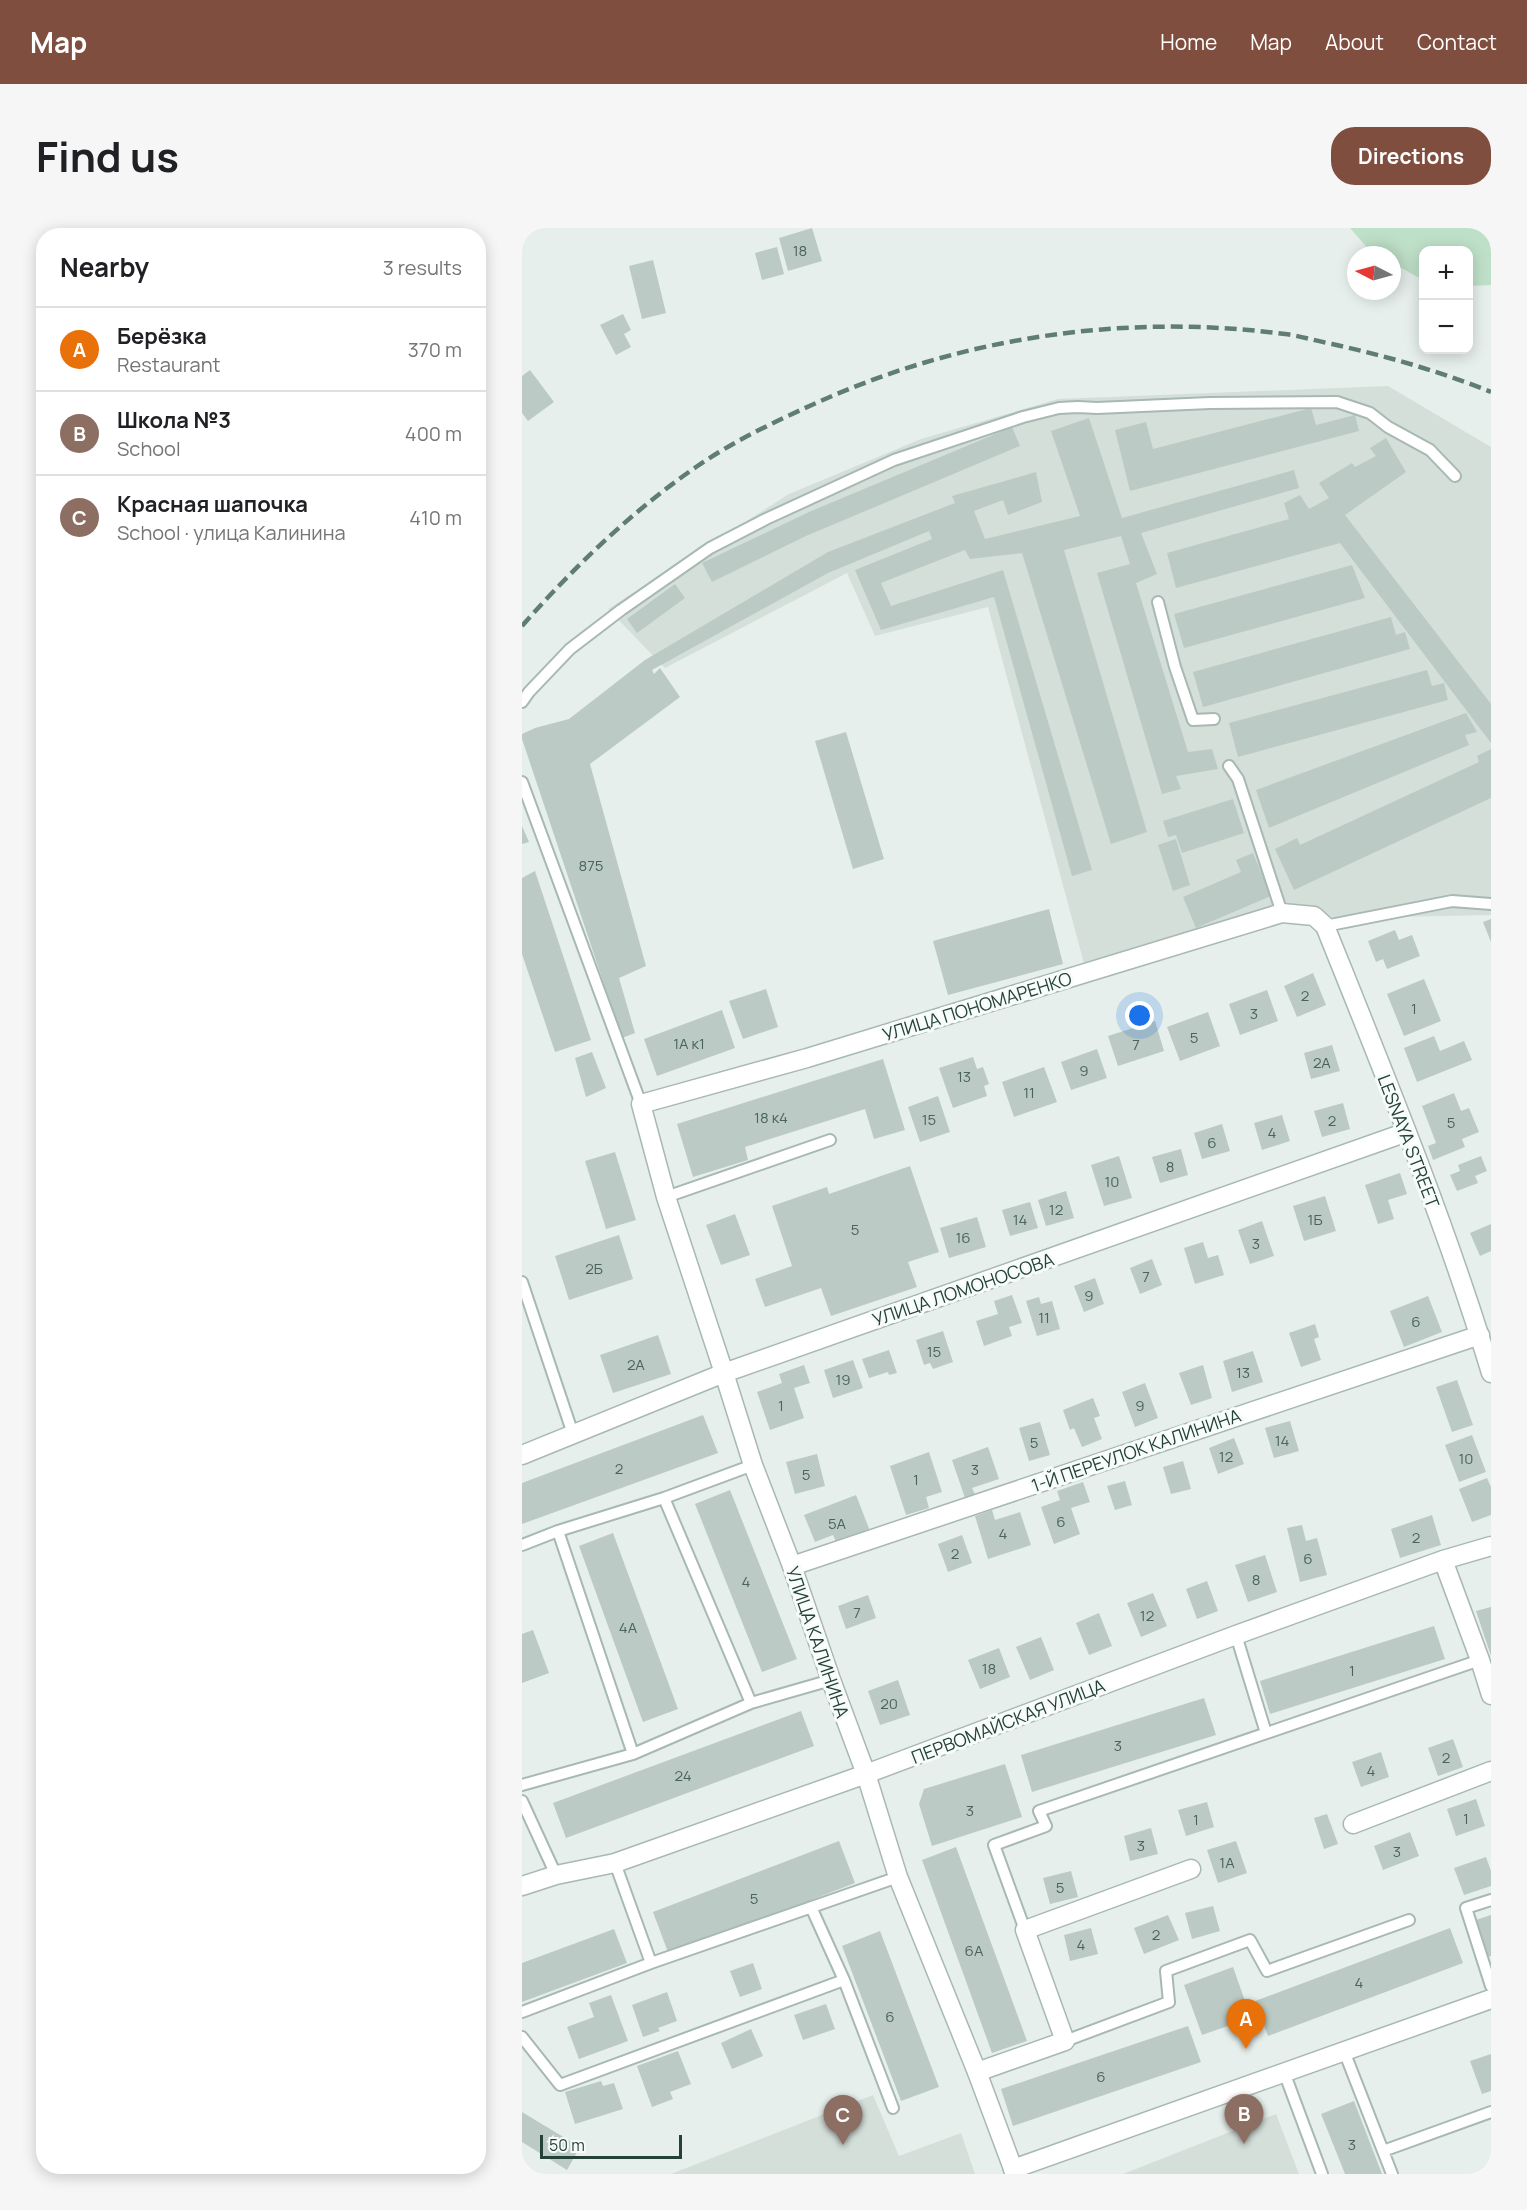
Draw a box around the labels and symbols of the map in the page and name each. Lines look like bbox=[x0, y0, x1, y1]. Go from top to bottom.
house number: 18 bbox=[793, 240, 807, 261]
north arrow bbox=[1347, 246, 1401, 300]
house number: 875 bbox=[579, 855, 603, 876]
street label: УЛИЦА ПОНОМАРЕНКО bbox=[879, 966, 1075, 1046]
house number: 2 bbox=[1301, 985, 1309, 1006]
house number: 1 bbox=[1411, 998, 1417, 1019]
your location bbox=[1125, 1001, 1154, 1030]
house number: 3 bbox=[1250, 1003, 1258, 1024]
house number: 5 bbox=[1190, 1027, 1198, 1048]
house number: 1А к1 bbox=[673, 1033, 705, 1054]
house number: 7 bbox=[1132, 1034, 1140, 1055]
house number: 2А bbox=[1313, 1052, 1331, 1073]
house number: 9 bbox=[1079, 1060, 1089, 1081]
house number: 13 bbox=[957, 1066, 971, 1087]
street label: LESNAYA STREET bbox=[1373, 1071, 1446, 1211]
house number: 11 bbox=[1023, 1082, 1035, 1103]
house number: 18 к4 bbox=[754, 1107, 788, 1128]
house number: 15 bbox=[922, 1109, 936, 1130]
house number: 2 bbox=[1328, 1110, 1336, 1131]
house number: 5 bbox=[1447, 1112, 1455, 1133]
house number: 4 bbox=[1268, 1122, 1277, 1143]
house number: 6 bbox=[1207, 1132, 1217, 1153]
house number: 8 bbox=[1166, 1156, 1174, 1177]
house number: 10 bbox=[1105, 1171, 1120, 1192]
house number: 12 bbox=[1049, 1199, 1063, 1220]
house number: 14 bbox=[1013, 1209, 1027, 1230]
house number: 1Б bbox=[1308, 1209, 1322, 1230]
house number: 5 bbox=[851, 1219, 859, 1240]
house number: 16 bbox=[955, 1227, 971, 1248]
house number: 3 bbox=[1252, 1233, 1260, 1254]
street label: УЛИЦА ЛОМОНОСОВА bbox=[869, 1246, 1057, 1331]
house number: 2Б bbox=[585, 1258, 603, 1279]
house number: 7 bbox=[1142, 1266, 1150, 1287]
house number: 9 bbox=[1084, 1285, 1094, 1306]
house number: 11 bbox=[1038, 1307, 1050, 1328]
house number: 6 bbox=[1411, 1311, 1421, 1332]
house number: 15 bbox=[927, 1341, 941, 1362]
house number: 2А bbox=[627, 1354, 645, 1375]
house number: 13 bbox=[1236, 1362, 1250, 1383]
house number: 19 bbox=[835, 1369, 851, 1390]
house number: 1 bbox=[778, 1395, 784, 1416]
house number: 9 bbox=[1135, 1395, 1145, 1416]
street label: 1-Й ПЕРЕУЛОК КАЛИНИНА bbox=[1028, 1403, 1244, 1497]
house number: 14 bbox=[1275, 1430, 1289, 1451]
house number: 5 bbox=[1030, 1432, 1038, 1453]
house number: 12 bbox=[1219, 1446, 1233, 1467]
house number: 10 bbox=[1459, 1448, 1474, 1469]
house number: 2 bbox=[615, 1458, 623, 1479]
house number: 3 bbox=[971, 1459, 979, 1480]
house number: 5 bbox=[802, 1464, 810, 1485]
house number: 1 bbox=[913, 1469, 919, 1490]
house number: 6 bbox=[1056, 1511, 1066, 1532]
house number: 5А bbox=[828, 1513, 847, 1534]
house number: 4 bbox=[999, 1523, 1008, 1544]
house number: 2 bbox=[1412, 1527, 1420, 1548]
house number: 2 bbox=[951, 1543, 959, 1564]
house number: 6 bbox=[1303, 1548, 1313, 1569]
street label: УЛИЦА КАЛИНИНА bbox=[781, 1563, 855, 1722]
house number: 8 bbox=[1252, 1569, 1260, 1590]
house number: 4 bbox=[742, 1571, 751, 1592]
house number: 7 bbox=[853, 1602, 861, 1623]
house number: 12 bbox=[1140, 1605, 1154, 1626]
house number: 4А bbox=[619, 1617, 638, 1638]
house number: 18 bbox=[982, 1658, 996, 1679]
house number: 1 bbox=[1349, 1660, 1355, 1681]
street label: ПЕРВОМАЙСКАЯ УЛИЦА bbox=[908, 1673, 1109, 1769]
house number: 20 bbox=[880, 1693, 898, 1714]
house number: 3 bbox=[1114, 1735, 1122, 1756]
house number: 2 bbox=[1442, 1747, 1450, 1768]
house number: 4 bbox=[1367, 1760, 1376, 1781]
house number: 24 bbox=[674, 1765, 692, 1786]
house number: 3 bbox=[966, 1800, 974, 1821]
house number: 1 bbox=[1463, 1808, 1469, 1829]
house number: 1 bbox=[1193, 1809, 1199, 1830]
house number: 3 bbox=[1137, 1835, 1145, 1856]
house number: 3 bbox=[1393, 1841, 1401, 1862]
house number: 1А bbox=[1219, 1852, 1235, 1873]
house number: 5 bbox=[1056, 1877, 1064, 1898]
house number: 5 bbox=[750, 1888, 758, 1909]
house number: 2 bbox=[1152, 1924, 1160, 1945]
house number: 4 bbox=[1077, 1934, 1086, 1955]
house number: 6А bbox=[965, 1940, 984, 1961]
house number: 4 bbox=[1355, 1972, 1364, 1993]
pin: A bbox=[1226, 2000, 1266, 2049]
house number: 6 bbox=[885, 2006, 895, 2027]
house number: 6 bbox=[1096, 2066, 1106, 2087]
pin: B bbox=[1224, 2094, 1264, 2144]
pin: C bbox=[824, 2096, 862, 2145]
scale bar bbox=[540, 2132, 682, 2160]
house number: 3 bbox=[1348, 2134, 1356, 2155]

